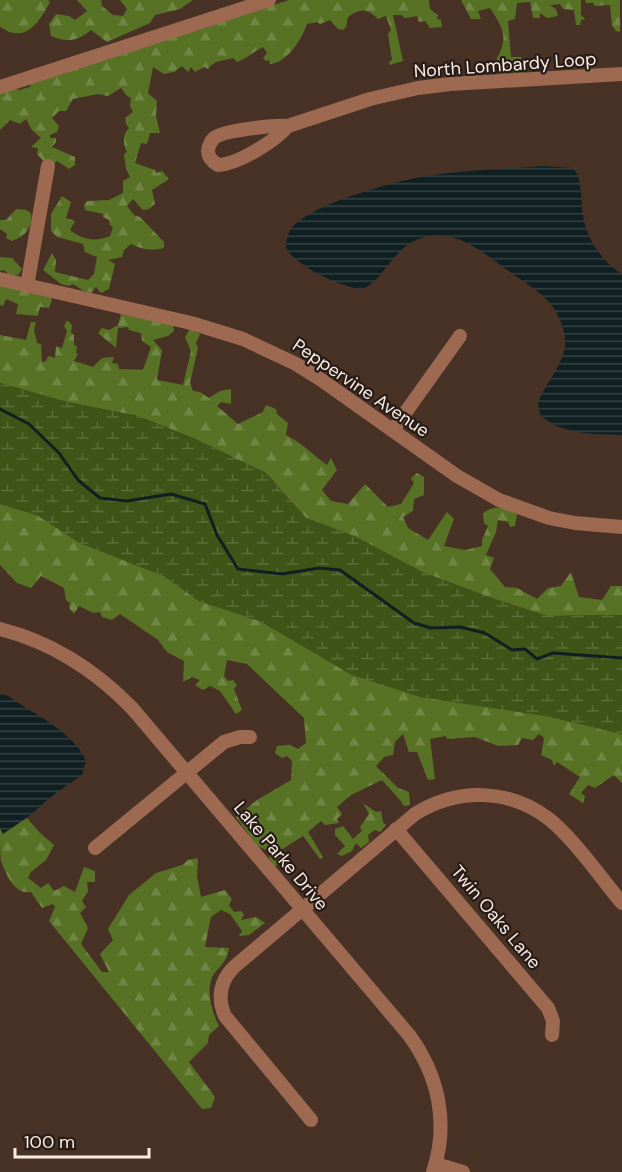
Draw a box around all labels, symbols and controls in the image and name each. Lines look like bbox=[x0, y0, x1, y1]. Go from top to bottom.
street label: North Lombardy Loop bbox=[413, 47, 597, 83]
street label: Peppervine Avenue bbox=[288, 333, 434, 443]
street label: Lake Parke Drive bbox=[228, 796, 334, 916]
street label: Twin Oaks Lane bbox=[446, 860, 546, 974]
scale bar bbox=[15, 1121, 148, 1159]
text: 100 m bbox=[24, 1130, 75, 1154]

